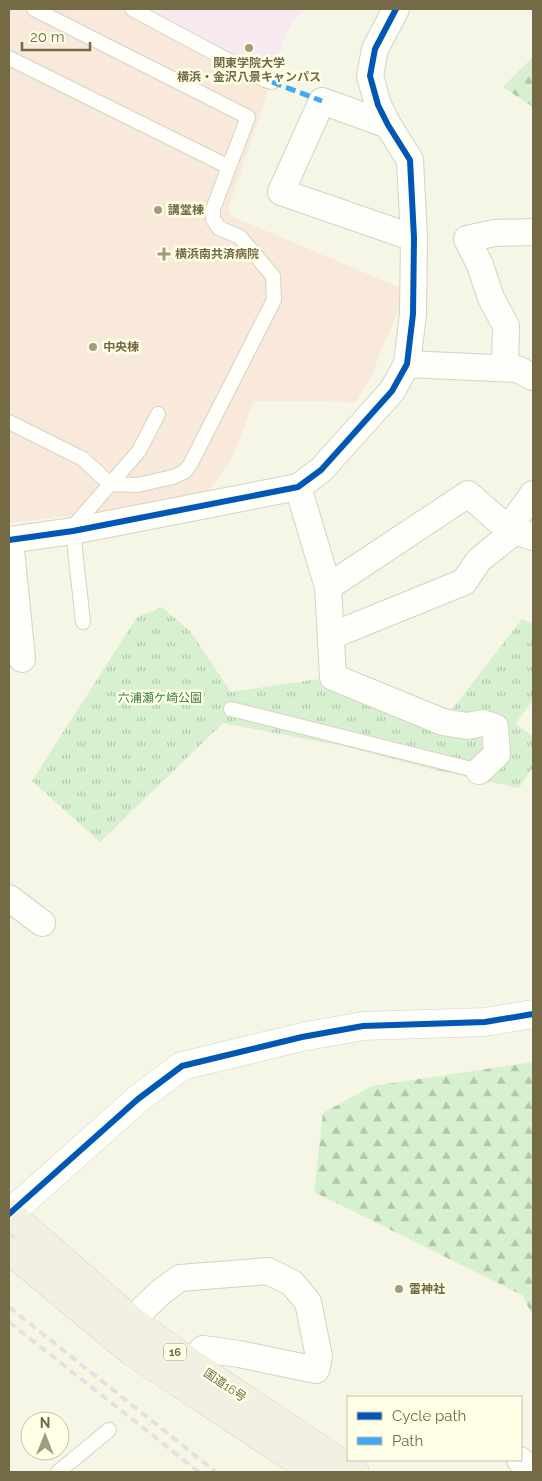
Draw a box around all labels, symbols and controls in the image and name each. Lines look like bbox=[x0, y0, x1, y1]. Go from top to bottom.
scale bar bbox=[22, 20, 90, 52]
text: 20 m bbox=[30, 28, 65, 46]
marker: 関東学院大学 横浜・金沢八景キャンパス bbox=[243, 42, 255, 54]
place label: 関東学院大学 横浜・金沢八景キャンパス bbox=[177, 56, 321, 84]
place label: 講堂棟 bbox=[168, 203, 204, 217]
marker: 講堂棟 bbox=[152, 204, 164, 216]
marker: 横浜南共済病院 bbox=[157, 247, 171, 261]
place label: 横浜南共済病院 bbox=[175, 247, 259, 261]
place label: 中央棟 bbox=[103, 340, 139, 354]
marker: 中央棟 bbox=[87, 341, 99, 353]
park label: 六浦瀬ケ崎公園 bbox=[118, 691, 202, 705]
place label: 雷神社 bbox=[409, 1282, 445, 1296]
marker: 雷神社 bbox=[393, 1283, 405, 1295]
road number: 16 bbox=[164, 1344, 186, 1360]
street label: 国道16号 bbox=[201, 1366, 249, 1404]
legend bbox=[347, 1396, 522, 1461]
text: Cycle path bbox=[392, 1407, 466, 1425]
north arrow bbox=[20, 1411, 70, 1461]
text: N bbox=[40, 1415, 50, 1431]
text: Path bbox=[392, 1432, 423, 1450]

